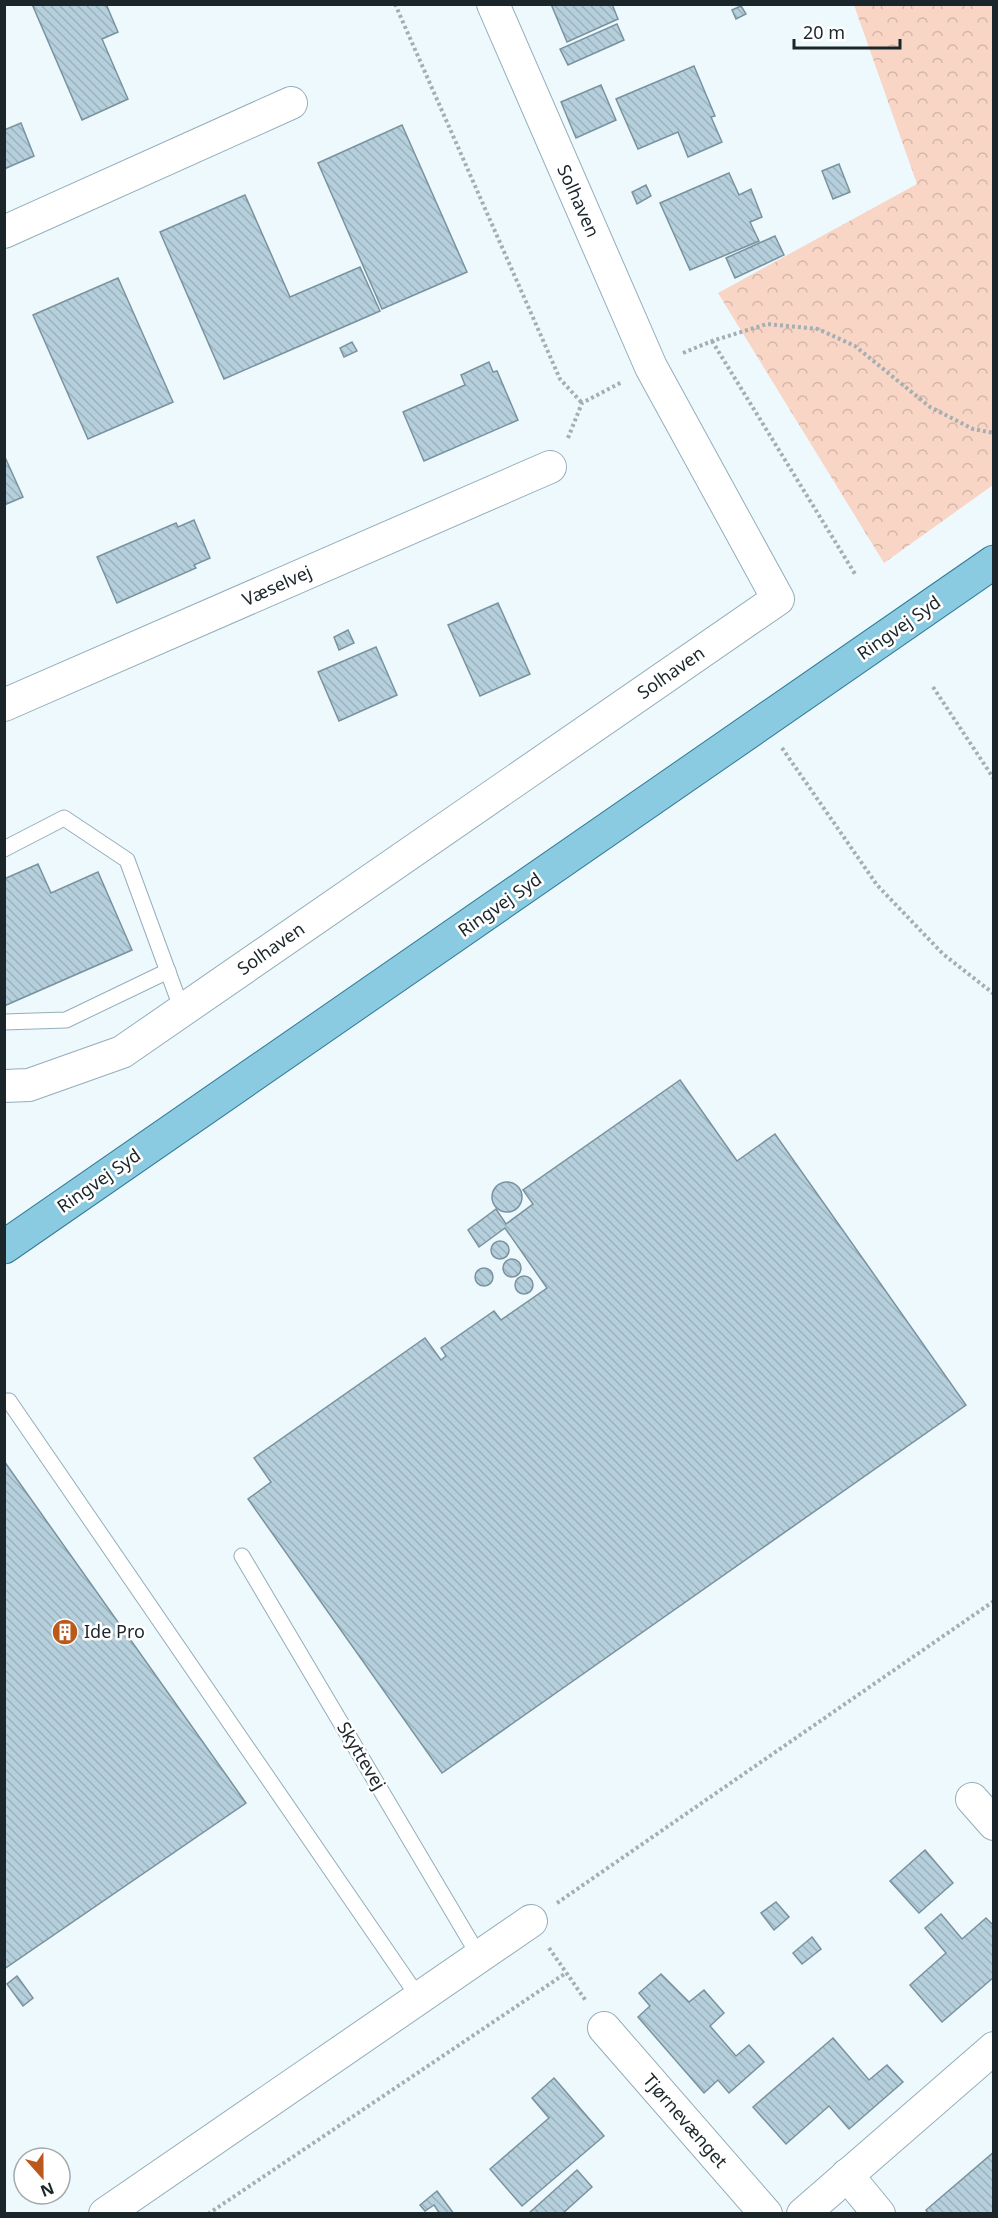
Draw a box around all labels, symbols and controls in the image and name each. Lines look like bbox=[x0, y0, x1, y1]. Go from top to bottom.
scale bar bbox=[794, 12, 900, 50]
text: 20 m bbox=[803, 20, 845, 44]
street label: Solhaven bbox=[552, 161, 606, 241]
street label: Væselvej bbox=[238, 559, 315, 611]
street label: Ringvej Syd bbox=[852, 590, 945, 665]
street label: Solhaven bbox=[632, 640, 709, 704]
street label: Ringvej Syd bbox=[453, 867, 546, 942]
street label: Solhaven bbox=[232, 916, 309, 980]
street label: Ringvej Syd bbox=[52, 1143, 145, 1218]
building icon: Ide Pro bbox=[50, 1617, 80, 1647]
place label: Ide Pro bbox=[84, 1619, 145, 1643]
street label: Skyttevej bbox=[332, 1717, 392, 1794]
street label: Tjørnevænget bbox=[638, 2068, 734, 2173]
north arrow bbox=[12, 2146, 72, 2206]
text: N bbox=[37, 2177, 57, 2203]

